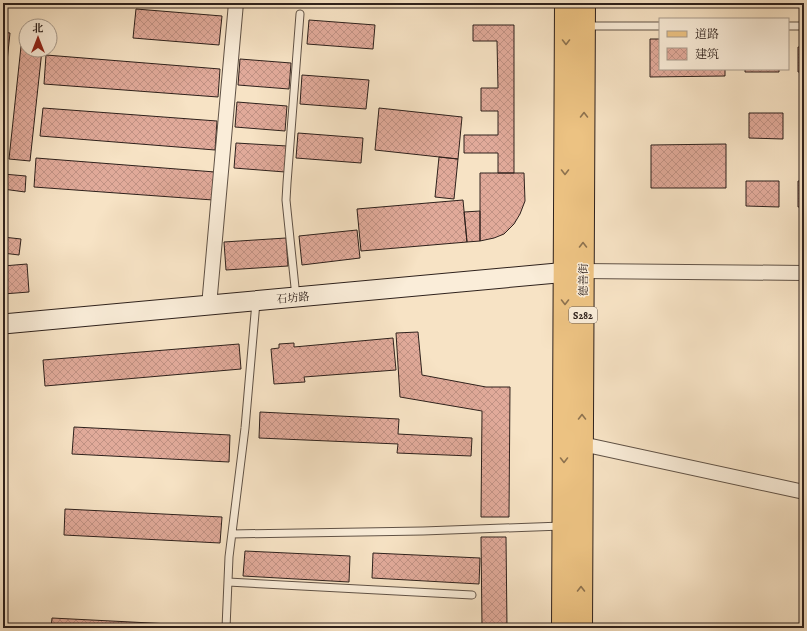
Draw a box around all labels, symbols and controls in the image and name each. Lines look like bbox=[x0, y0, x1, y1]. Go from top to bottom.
north arrow bbox=[18, 18, 58, 58]
legend bbox=[659, 18, 789, 70]
text: 北 bbox=[33, 21, 44, 36]
text: 道路 bbox=[695, 26, 719, 42]
one-way arrow bbox=[562, 39, 570, 45]
text: 建筑 bbox=[695, 46, 719, 62]
one-way arrow bbox=[580, 112, 588, 118]
one-way arrow bbox=[561, 169, 569, 175]
one-way arrow bbox=[579, 242, 587, 248]
street label: 德善街 bbox=[576, 264, 591, 297]
street label: 石坊路 bbox=[276, 289, 310, 307]
one-way arrow bbox=[561, 299, 569, 305]
road number: S282 bbox=[569, 307, 597, 323]
one-way arrow bbox=[578, 414, 586, 420]
one-way arrow bbox=[560, 457, 568, 463]
one-way arrow bbox=[577, 586, 585, 592]

